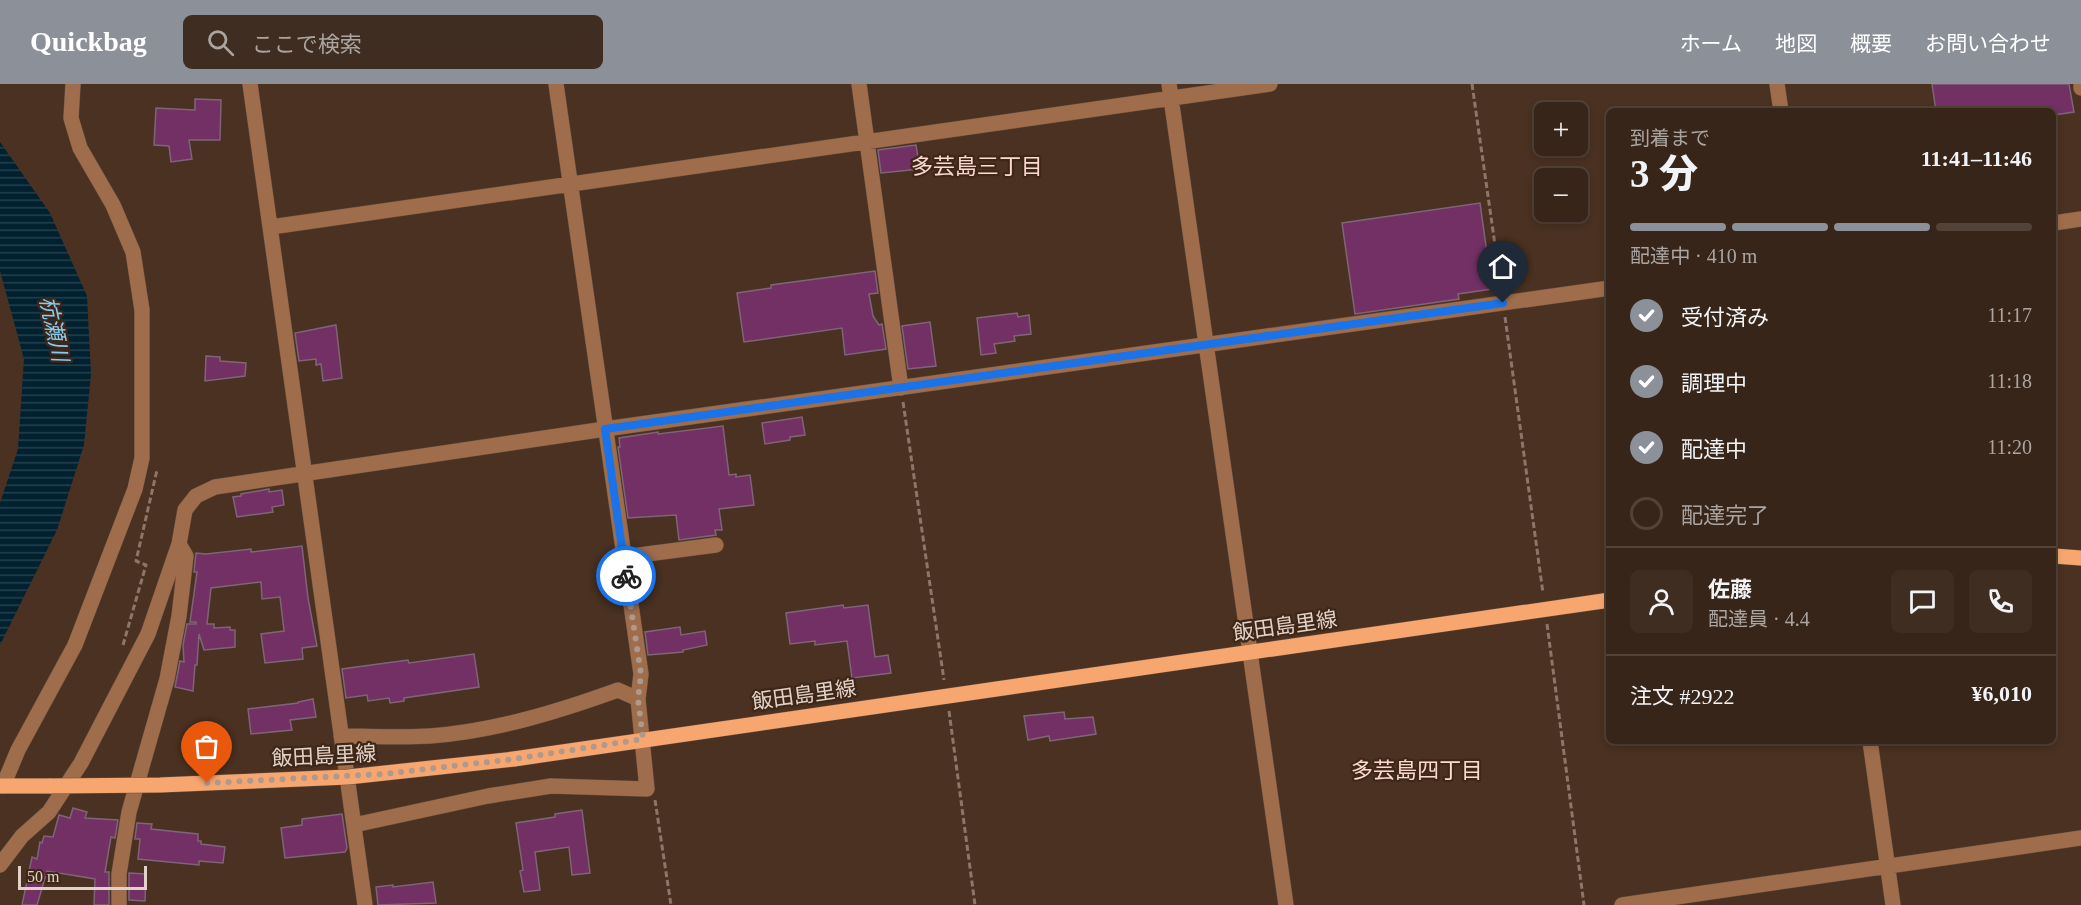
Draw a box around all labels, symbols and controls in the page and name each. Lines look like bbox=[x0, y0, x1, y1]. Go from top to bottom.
search box bbox=[183, 15, 603, 69]
text: Quickbag bbox=[30, 26, 147, 57]
icon: search bbox=[204, 26, 237, 59]
text: ここで検索 bbox=[252, 32, 362, 57]
text: ホーム bbox=[1680, 32, 1742, 56]
text: 地図 bbox=[1775, 32, 1817, 56]
text: 概要 bbox=[1850, 32, 1892, 56]
text: お問い合わせ bbox=[1925, 32, 2051, 56]
map controls bbox=[1534, 102, 1588, 222]
button: + bbox=[1534, 102, 1588, 156]
text: 到着まで bbox=[1630, 127, 1710, 149]
text: 11:41–11:46 bbox=[1921, 146, 2032, 171]
text: 3 分 bbox=[1630, 152, 1698, 195]
district label: 多芸島三丁目 bbox=[911, 154, 1043, 179]
button: − bbox=[1534, 168, 1588, 222]
pin bbox=[1477, 241, 1528, 303]
text: 配達中 · 410 m bbox=[1630, 245, 1757, 267]
icon: home bbox=[1486, 250, 1519, 283]
water label: 杭瀬川 bbox=[35, 294, 74, 366]
icon: check bbox=[1630, 299, 1663, 332]
text: 11:17 bbox=[1987, 304, 2032, 326]
text: 受付済み bbox=[1681, 305, 1769, 330]
icon: check bbox=[1630, 365, 1663, 398]
text: 11:18 bbox=[1987, 370, 2032, 392]
text: 調理中 bbox=[1681, 371, 1747, 396]
icon: check bbox=[1630, 431, 1663, 464]
text: 11:20 bbox=[1987, 436, 2032, 458]
text: 配達中 bbox=[1681, 437, 1747, 462]
text: 配達完了 bbox=[1681, 503, 1769, 528]
courier bbox=[596, 546, 656, 606]
icon: bike bbox=[610, 560, 643, 593]
button: person bbox=[1630, 570, 1693, 633]
button: chat bbox=[1891, 570, 1954, 633]
button: phone bbox=[1969, 570, 2032, 633]
text: 佐藤 bbox=[1708, 577, 1752, 602]
street label: 飯田島里線 bbox=[1231, 607, 1339, 645]
text: 配達員 · 4.4 bbox=[1708, 608, 1810, 630]
street label: 飯田島里線 bbox=[750, 676, 858, 714]
text: ¥6,010 bbox=[1972, 681, 2032, 706]
text: 注文 #2922 bbox=[1630, 684, 1735, 709]
pin bbox=[181, 721, 232, 783]
icon: bag bbox=[190, 730, 223, 763]
street label: 飯田島里線 bbox=[271, 741, 377, 771]
district label: 多芸島四丁目 bbox=[1351, 758, 1483, 783]
scale bar bbox=[18, 863, 147, 890]
text: 50 m bbox=[27, 868, 59, 885]

